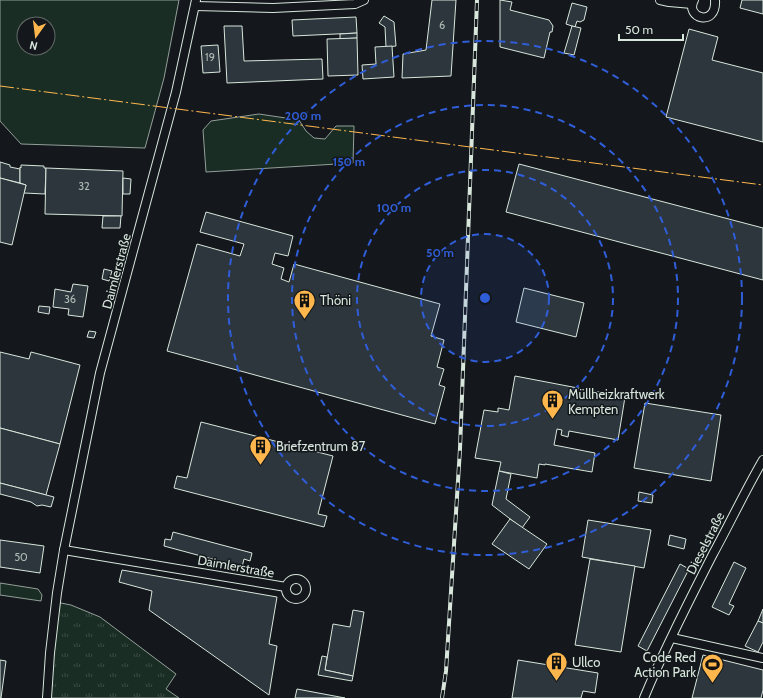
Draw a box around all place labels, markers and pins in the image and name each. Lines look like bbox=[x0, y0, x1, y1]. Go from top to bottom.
building icon: Thöni bbox=[292, 287, 318, 320]
centre of rings bbox=[478, 291, 492, 305]
place label: Thöni bbox=[320, 292, 351, 308]
place label: Müllheizkraftwerk Kempten bbox=[568, 386, 665, 417]
building icon: Müllheizkraftwerk Kempten bbox=[539, 388, 565, 421]
building icon: Briefzentrum 87 bbox=[247, 433, 273, 466]
place label: Briefzentrum 87 bbox=[276, 438, 366, 454]
building icon: Ullco bbox=[543, 649, 569, 682]
place label: Code Red Action Park bbox=[634, 649, 696, 680]
sports icon: Code Red Action Park bbox=[699, 651, 725, 684]
place label: Ullco bbox=[572, 654, 600, 670]

